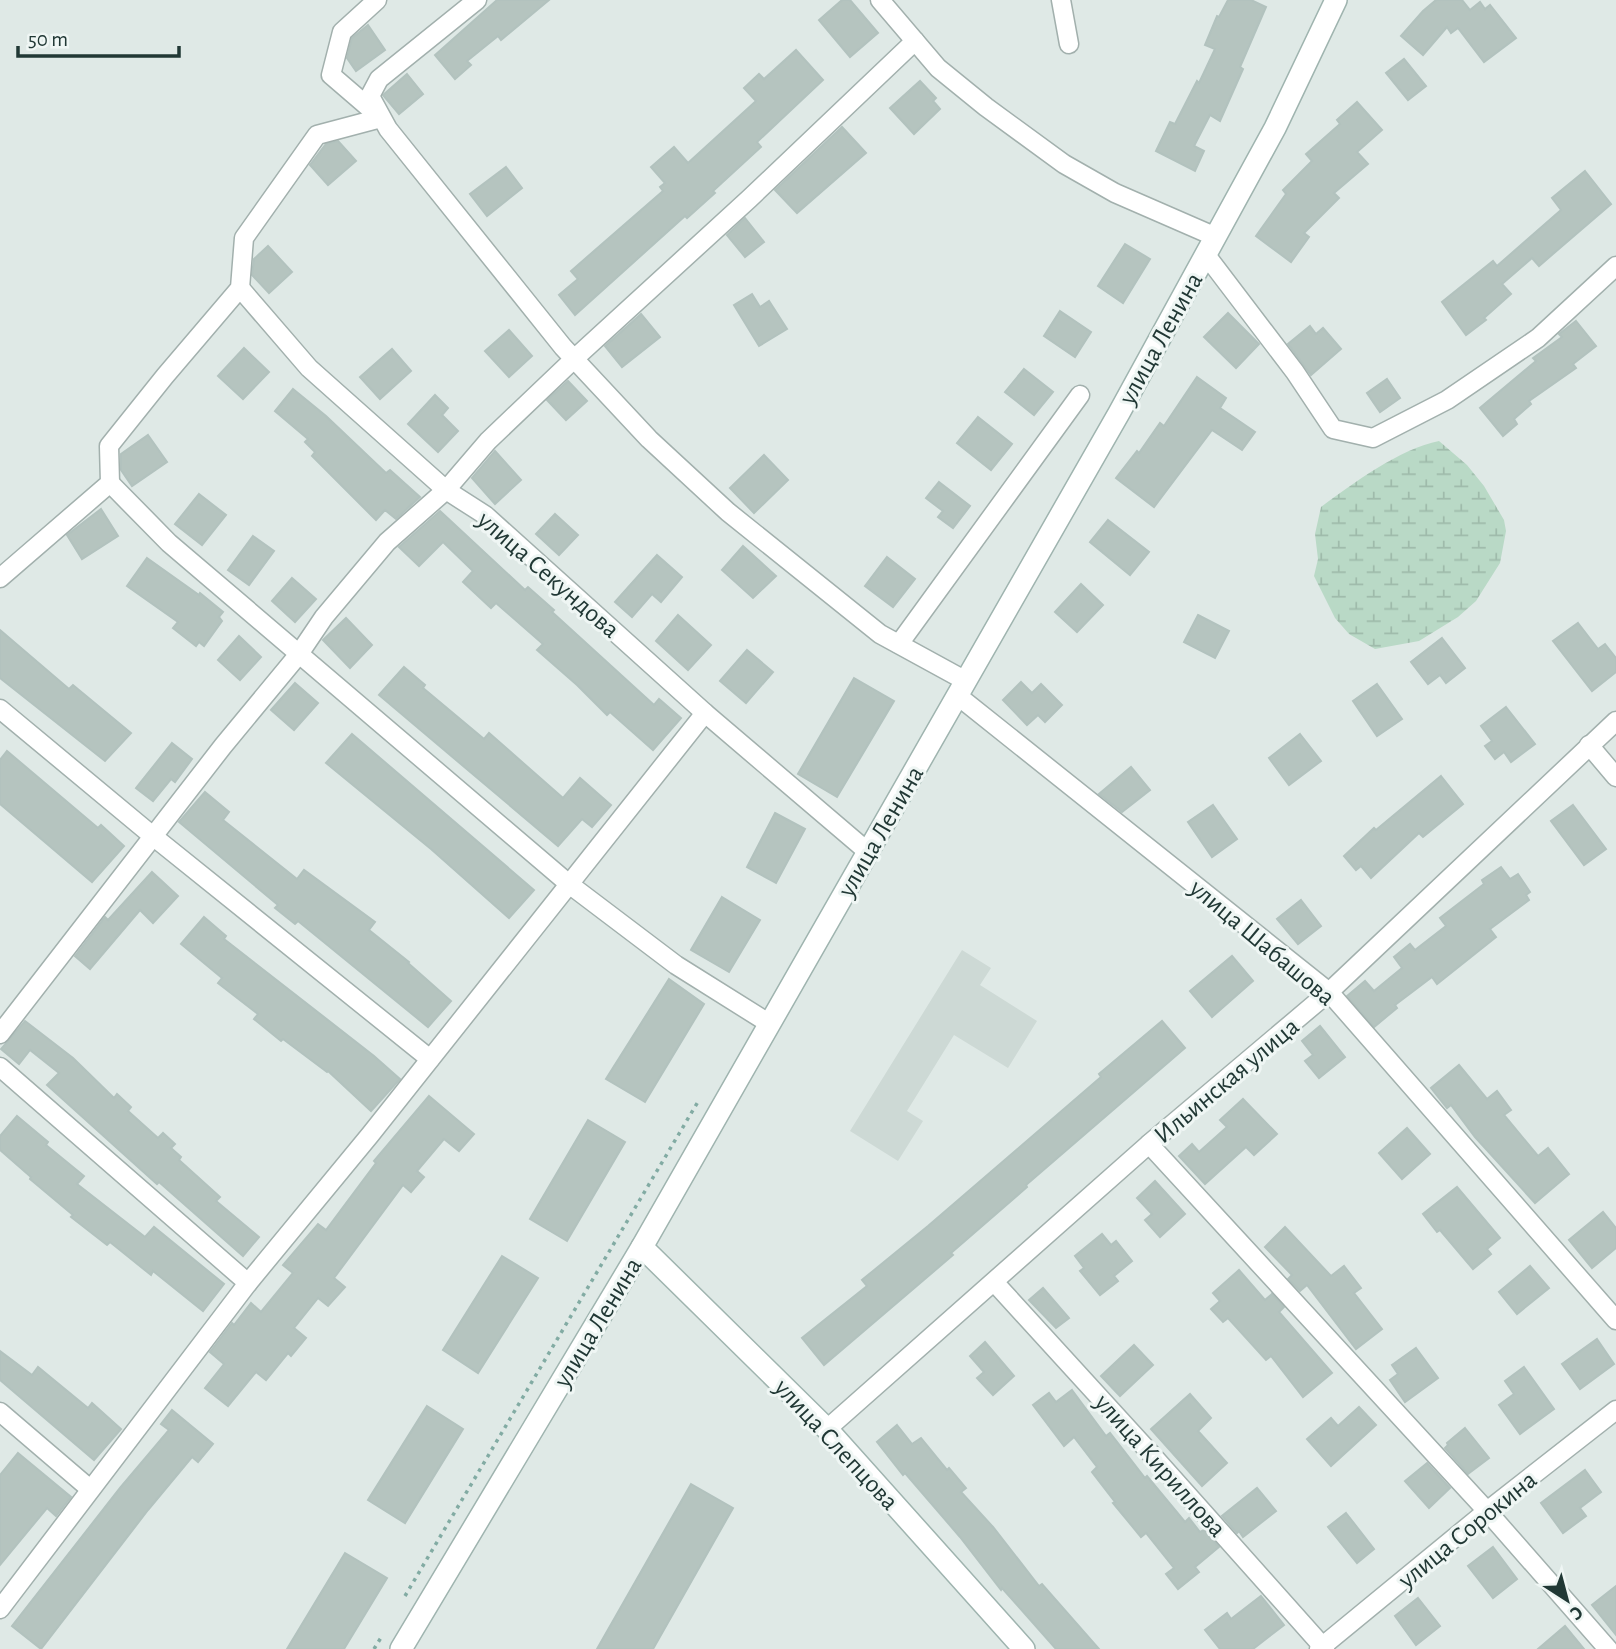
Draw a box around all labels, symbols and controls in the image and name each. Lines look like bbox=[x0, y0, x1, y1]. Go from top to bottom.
scale bar bbox=[18, 14, 178, 58]
text: 50 m bbox=[28, 29, 68, 50]
street label: улица Ленина bbox=[1114, 268, 1208, 410]
street label: улица Секундова bbox=[472, 506, 624, 643]
street label: улица Ленина bbox=[833, 762, 929, 902]
street label: улица Шабашова bbox=[1184, 874, 1340, 1011]
street label: Ильинская улица bbox=[1149, 1013, 1304, 1149]
street label: улица Ленина bbox=[549, 1253, 647, 1393]
street label: улица Слепцова bbox=[769, 1373, 903, 1515]
street label: улица Кириллова bbox=[1089, 1389, 1231, 1542]
street label: улица Сорокина bbox=[1393, 1466, 1542, 1594]
north arrow bbox=[1532, 1565, 1602, 1635]
text: С bbox=[1566, 1602, 1586, 1623]

